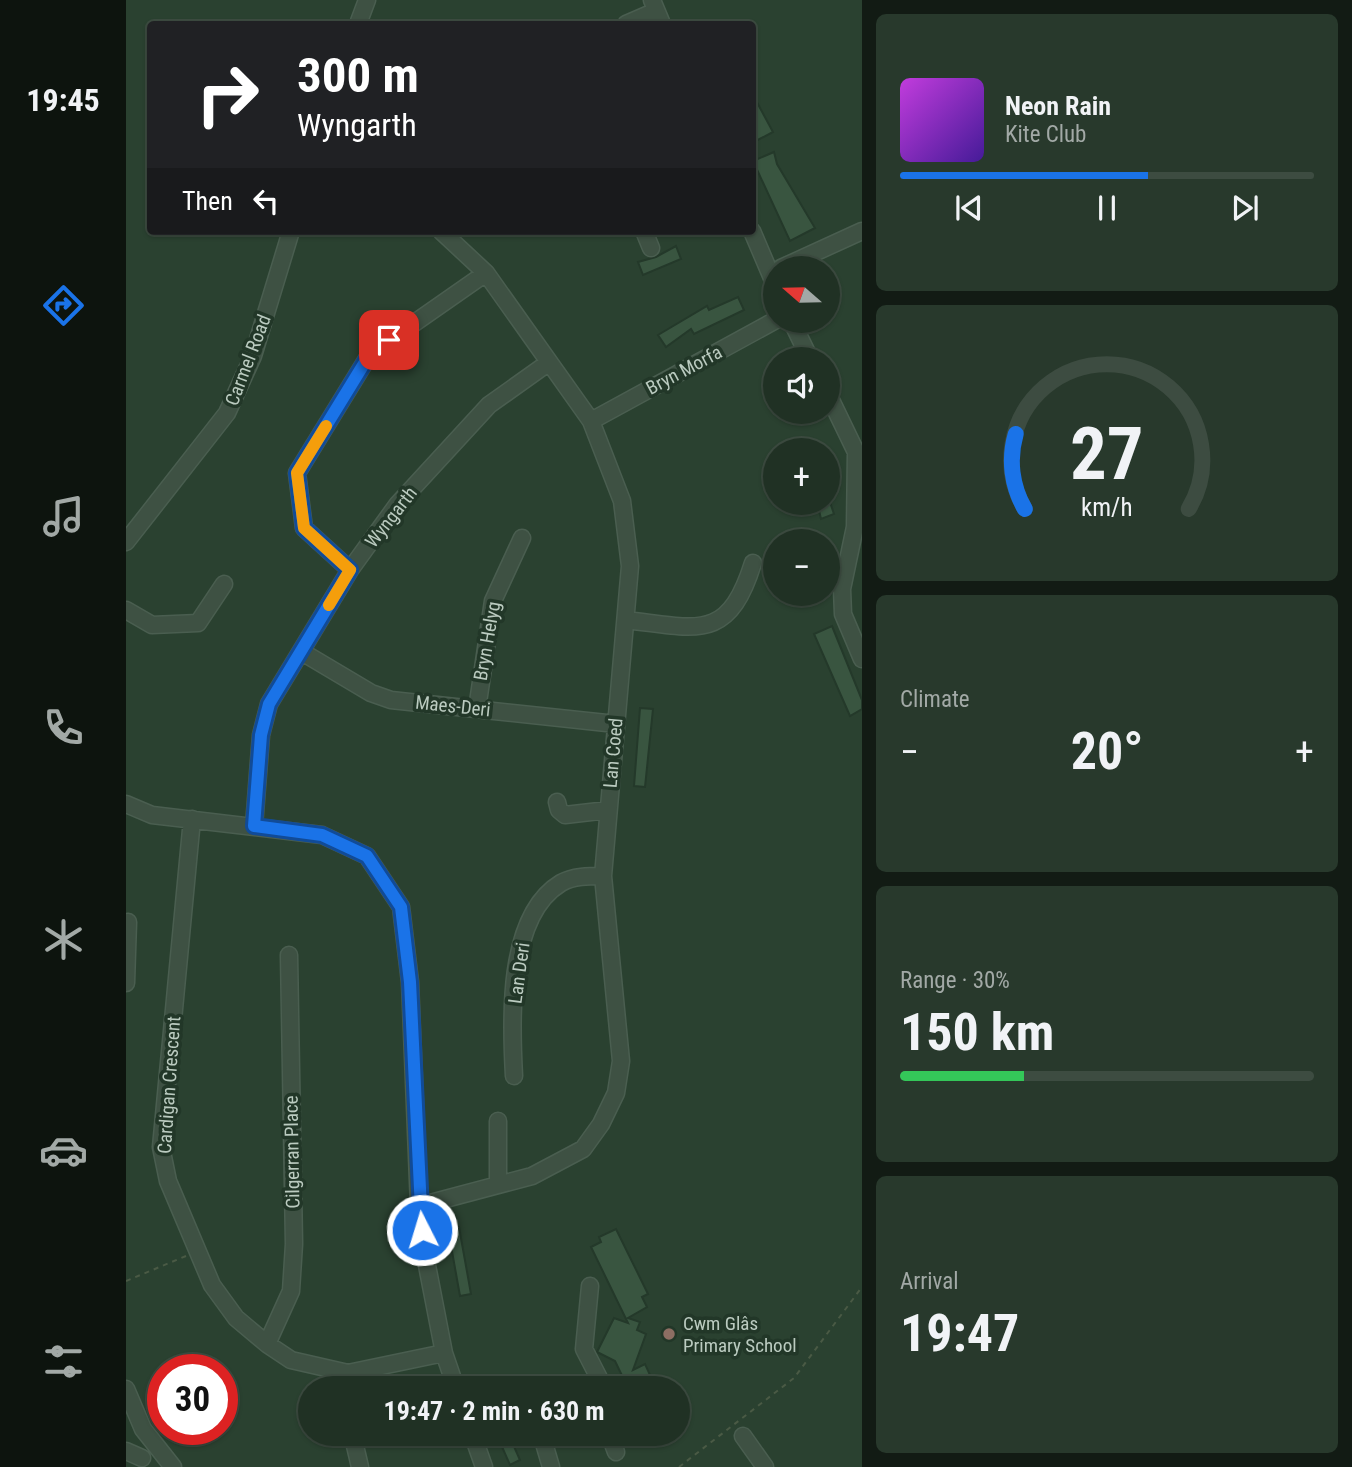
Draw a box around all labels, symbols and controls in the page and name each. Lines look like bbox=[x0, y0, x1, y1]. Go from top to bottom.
text: 300 m bbox=[297, 47, 419, 104]
icon: right bbox=[182, 49, 273, 140]
text: 19:45 bbox=[26, 81, 100, 119]
text: Neon Rain bbox=[1005, 91, 1111, 121]
text: Wyngarth bbox=[297, 106, 417, 144]
text: Kite Club bbox=[1005, 121, 1086, 148]
icon: left bbox=[247, 182, 285, 220]
text: Then bbox=[182, 186, 233, 216]
icon: previous bbox=[950, 189, 988, 227]
icon: pause bbox=[1088, 189, 1126, 227]
icon: next bbox=[1226, 189, 1264, 227]
north arrow bbox=[763, 256, 840, 332]
map controls bbox=[763, 256, 840, 606]
icon: directions bbox=[39, 281, 88, 330]
pin bbox=[359, 310, 419, 370]
street label: Carmel Road bbox=[220, 311, 276, 409]
icon: arrive bbox=[370, 321, 408, 359]
street label: Bryn Morfa bbox=[642, 340, 726, 400]
button: sound bbox=[763, 347, 840, 424]
text: 27 bbox=[1070, 411, 1144, 497]
button: + bbox=[763, 438, 840, 515]
street label: Wyngarth bbox=[360, 482, 422, 552]
icon: music bbox=[39, 492, 88, 541]
text: km/h bbox=[1081, 493, 1133, 522]
button: − bbox=[763, 529, 840, 606]
street label: Bryn Helyg bbox=[469, 600, 505, 682]
text: Climate bbox=[900, 686, 970, 713]
street label: Maes-Deri bbox=[414, 691, 492, 721]
icon: phone bbox=[39, 703, 88, 752]
street label: Lan Coed bbox=[598, 717, 628, 789]
text: 20° bbox=[1071, 721, 1143, 782]
text: − bbox=[900, 730, 919, 774]
text: + bbox=[1295, 730, 1314, 774]
icon: climate bbox=[39, 915, 88, 964]
street label: Lan Deri bbox=[503, 941, 535, 1005]
text: Range · 30% bbox=[900, 967, 1010, 994]
text: 150 km bbox=[900, 1002, 1054, 1063]
street label: Cardigan Crescent bbox=[153, 1015, 185, 1155]
street label: Cilgerran Place bbox=[280, 1095, 304, 1209]
icon: car bbox=[39, 1126, 88, 1175]
position arrow bbox=[385, 1193, 459, 1267]
text: Arrival bbox=[900, 1268, 959, 1295]
text: 19:47 bbox=[900, 1303, 1019, 1364]
place label: Cwm Glâs Primary School bbox=[683, 1312, 797, 1357]
marker: Cwm Glâs Primary School bbox=[661, 1326, 677, 1342]
icon: filters bbox=[39, 1337, 88, 1386]
speed limit sign: 30 bbox=[147, 1354, 238, 1445]
text: 19:47 · 2 min · 630 m bbox=[384, 1396, 604, 1426]

